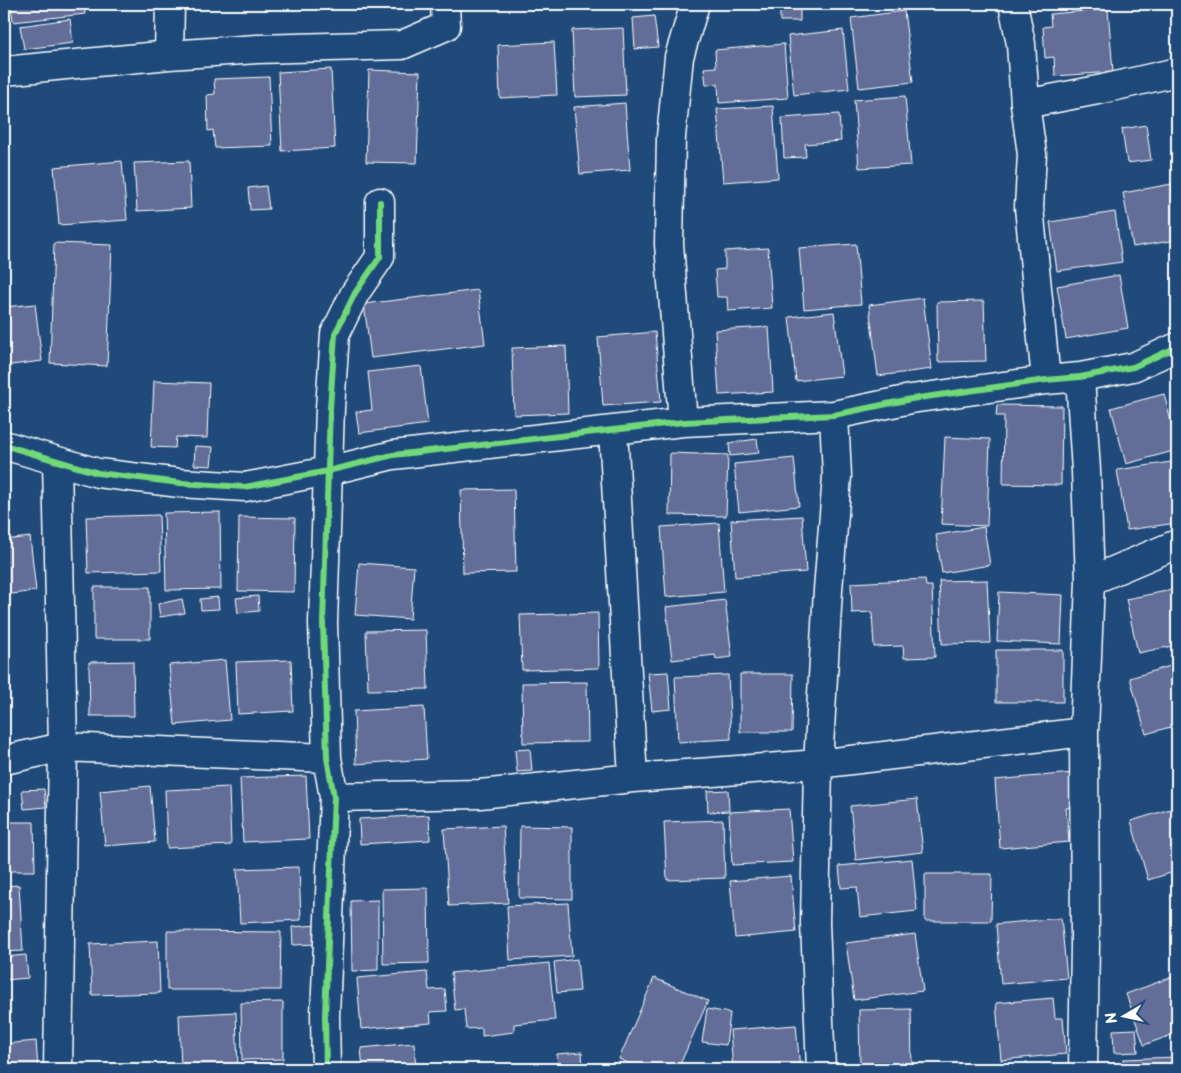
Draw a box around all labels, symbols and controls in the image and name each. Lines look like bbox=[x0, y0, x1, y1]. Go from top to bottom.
north arrow bbox=[1098, 990, 1148, 1040]
text: N bbox=[1099, 1011, 1122, 1025]

